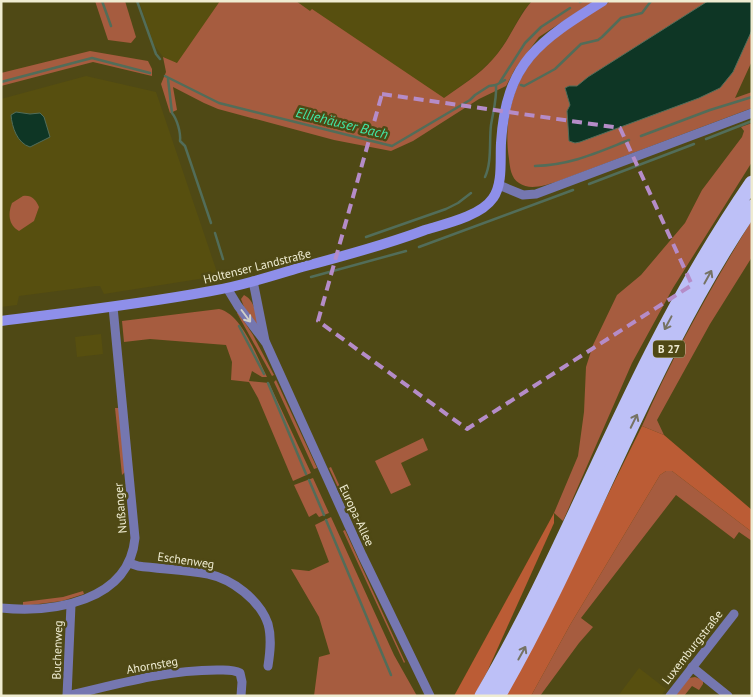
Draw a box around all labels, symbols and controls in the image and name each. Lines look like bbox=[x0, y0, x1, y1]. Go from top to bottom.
water label: Elliehäuser Bach bbox=[294, 103, 390, 143]
street label: Holtenser Landstraße bbox=[202, 245, 312, 287]
one-way arrow bbox=[704, 270, 714, 285]
one-way arrow bbox=[240, 309, 251, 322]
one-way arrow bbox=[663, 315, 672, 330]
road number: B 27 bbox=[653, 340, 685, 358]
one-way arrow bbox=[629, 414, 639, 429]
street label: Nußanger bbox=[110, 482, 130, 534]
street label: Europa-Allee bbox=[336, 482, 378, 548]
street label: Eschenweg bbox=[157, 549, 215, 571]
street label: Luxemburgstraße bbox=[658, 607, 726, 687]
street label: Buchenweg bbox=[48, 620, 66, 680]
one-way arrow bbox=[517, 646, 527, 661]
street label: Ahornsteg bbox=[125, 653, 179, 677]

